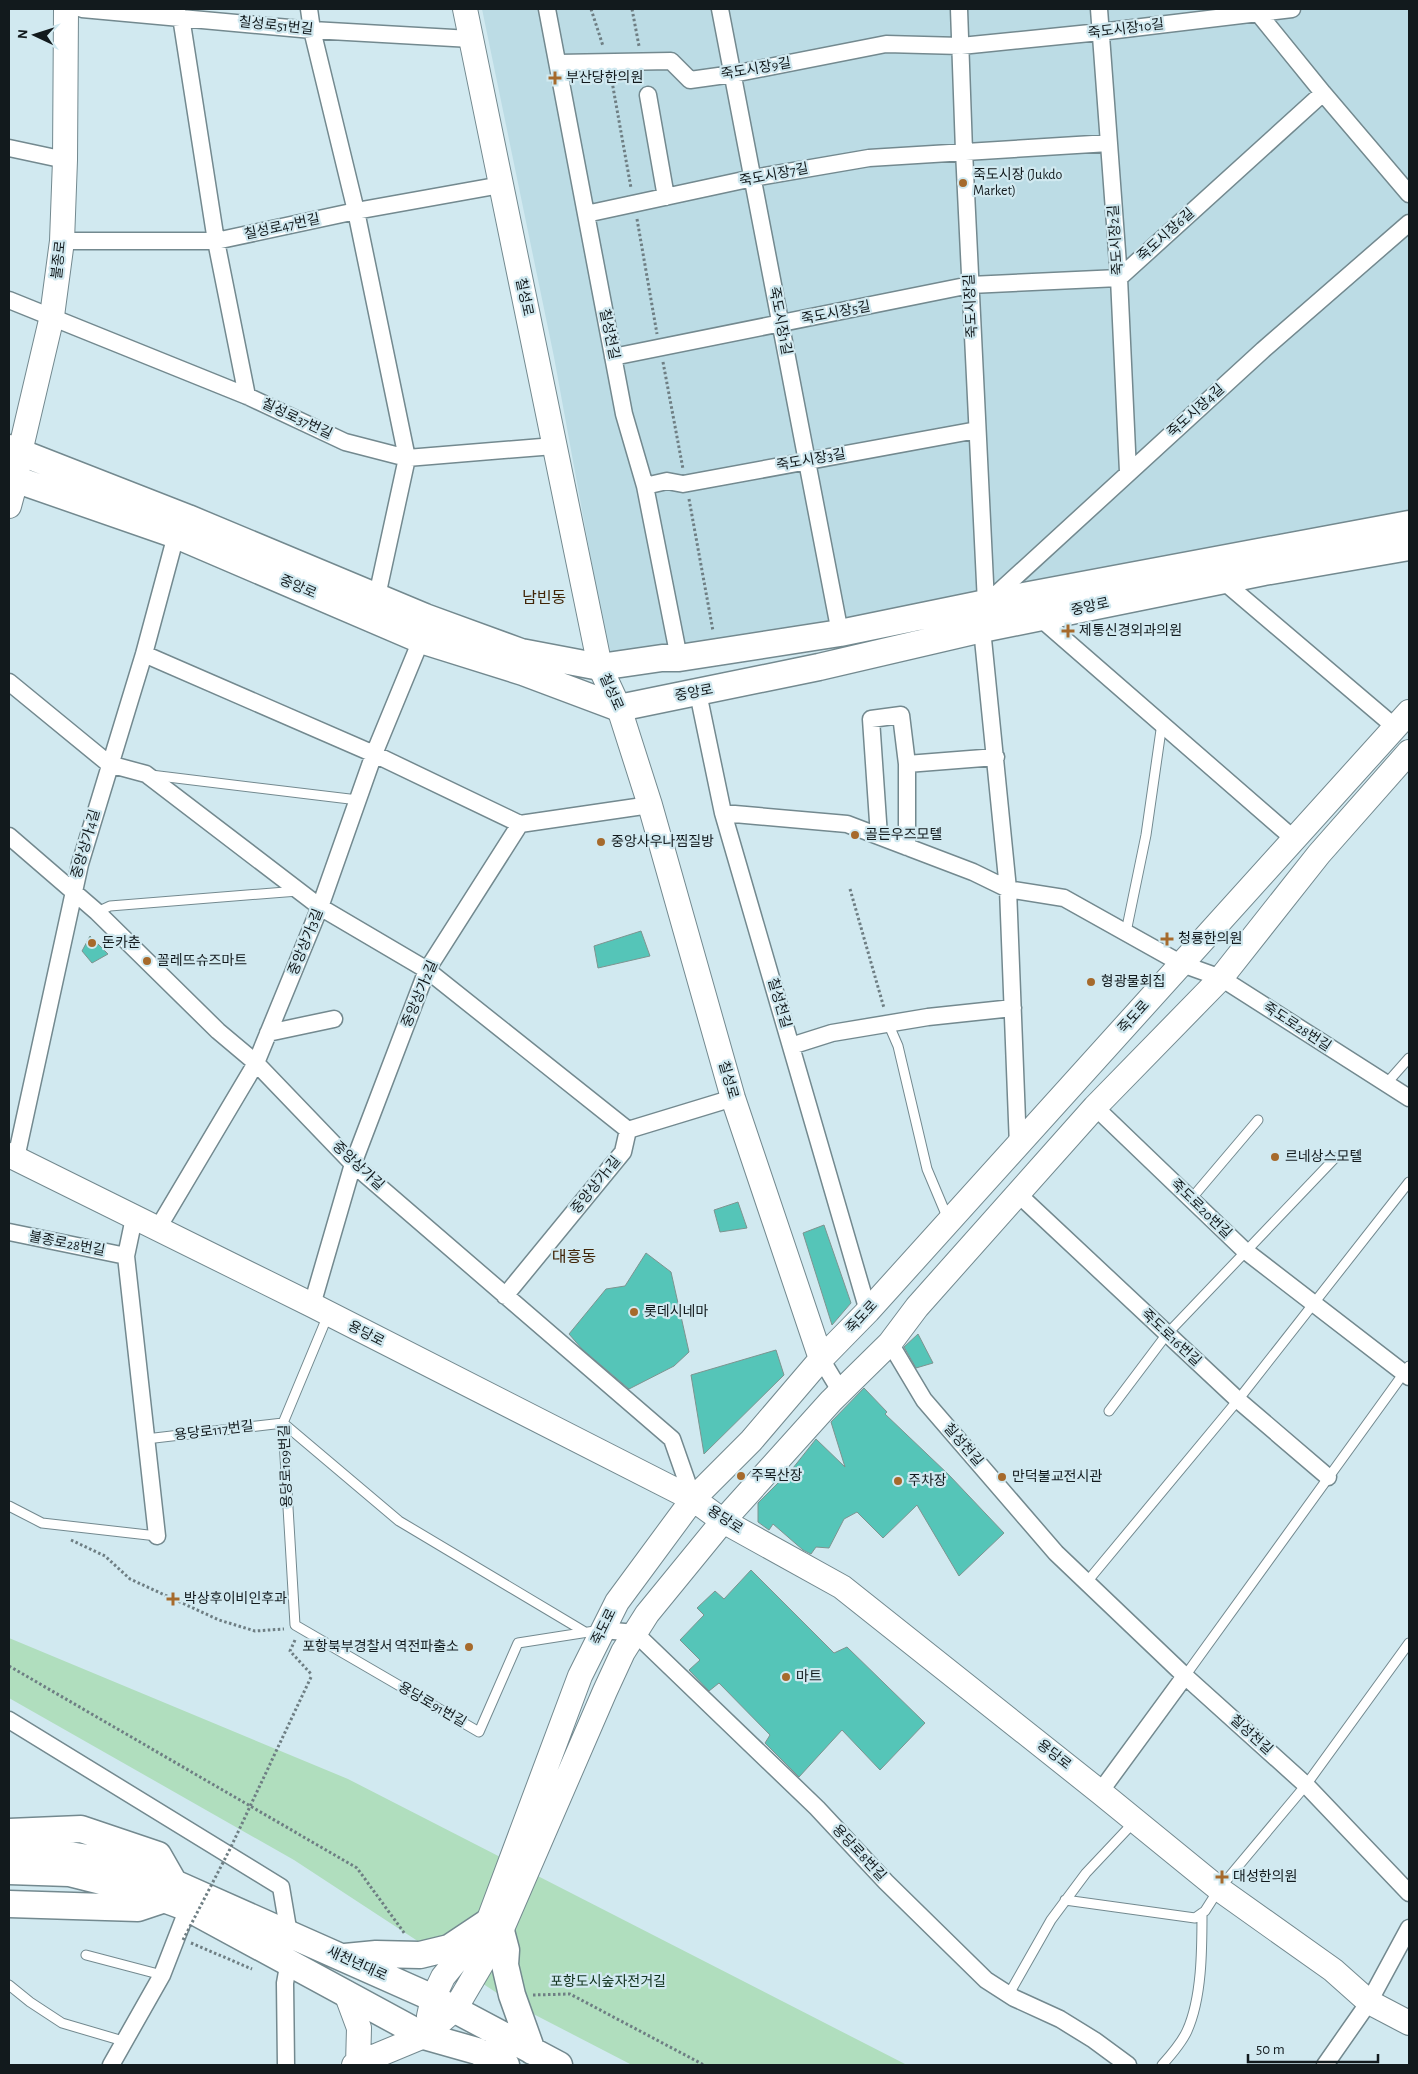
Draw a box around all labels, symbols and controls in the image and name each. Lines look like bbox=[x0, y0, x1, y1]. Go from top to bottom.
north arrow bbox=[10, 10, 60, 60]
street label: 칠성로51번길 bbox=[238, 13, 314, 37]
street label: 죽도시장10길 bbox=[1087, 16, 1165, 41]
text: N bbox=[16, 29, 30, 40]
street label: 죽도시장9길 bbox=[720, 55, 792, 82]
place label: 부산당한의원 bbox=[566, 70, 643, 85]
marker: 부산당한의원 bbox=[548, 71, 562, 85]
street label: 죽도시장7길 bbox=[738, 160, 810, 189]
place label: 죽도시장 (Jukdo Market) bbox=[973, 167, 1063, 198]
marker: 죽도시장 (Jukdo Market) bbox=[957, 177, 969, 189]
street label: 죽도시장2길 bbox=[1106, 204, 1125, 276]
street label: 죽도시장6길 bbox=[1134, 205, 1197, 264]
street label: 칠성로47번길 bbox=[242, 210, 321, 242]
street label: 불종로 bbox=[50, 240, 68, 280]
street label: 죽도시장길 bbox=[961, 273, 980, 339]
street label: 칠성로 bbox=[513, 276, 537, 317]
street label: 죽도시장1길 bbox=[767, 286, 794, 356]
street label: 죽도시장5길 bbox=[800, 298, 872, 327]
street label: 칠성천길 bbox=[597, 307, 623, 361]
street label: 죽도시장4길 bbox=[1164, 381, 1227, 440]
street label: 칠성로37번길 bbox=[260, 395, 335, 441]
street label: 죽도시장3길 bbox=[775, 446, 847, 473]
street label: 중앙로 bbox=[277, 572, 319, 601]
district label: 남빈동 bbox=[522, 590, 566, 606]
street label: 중앙로 bbox=[1069, 595, 1110, 618]
place label: 제통신경외과의원 bbox=[1079, 623, 1182, 638]
marker: 제통신경외과의원 bbox=[1061, 624, 1075, 638]
street label: 칠성로 bbox=[597, 671, 627, 713]
street label: 중앙로 bbox=[674, 681, 714, 704]
street label: 중앙상가4길 bbox=[69, 808, 103, 880]
place label: 골든우즈모텔 bbox=[865, 827, 942, 842]
marker: 골든우즈모텔 bbox=[849, 829, 861, 841]
place label: 중앙사우나찜질방 bbox=[611, 834, 714, 849]
marker: 중앙사우나찜질방 bbox=[595, 836, 607, 848]
street label: 중앙상가3길 bbox=[285, 906, 326, 977]
place label: 청룡한의원 bbox=[1178, 931, 1242, 946]
marker: 청룡한의원 bbox=[1160, 932, 1174, 946]
place label: 돈카춘 bbox=[102, 935, 141, 950]
marker: 돈카춘 bbox=[86, 937, 98, 949]
place label: 꼴레뜨슈즈마트 bbox=[157, 953, 247, 968]
marker: 꼴레뜨슈즈마트 bbox=[141, 955, 153, 967]
street label: 중앙상가2길 bbox=[399, 958, 440, 1029]
place label: 형광물회집 bbox=[1101, 974, 1165, 989]
street label: 칠성천길 bbox=[765, 976, 795, 1030]
marker: 형광물회집 bbox=[1085, 976, 1097, 988]
street label: 죽도로 bbox=[1116, 998, 1152, 1036]
street label: 죽도로28번길 bbox=[1261, 999, 1334, 1054]
street label: 칠성로 bbox=[716, 1059, 742, 1101]
street label: 중앙상가길 bbox=[330, 1138, 387, 1193]
place label: 르네상스모텔 bbox=[1285, 1149, 1362, 1164]
marker: 르네상스모텔 bbox=[1269, 1151, 1281, 1163]
street label: 중앙상가1길 bbox=[568, 1153, 623, 1216]
street label: 죽도로20번길 bbox=[1168, 1176, 1235, 1241]
street label: 불종로28번길 bbox=[28, 1229, 107, 1258]
district label: 대흥동 bbox=[552, 1249, 596, 1265]
street label: 죽도로 bbox=[844, 1298, 880, 1336]
place label: 롯데시네마 bbox=[644, 1304, 709, 1319]
marker: 롯데시네마 bbox=[628, 1306, 640, 1318]
street label: 죽도로16번길 bbox=[1139, 1306, 1204, 1369]
street label: 용당로 bbox=[346, 1318, 387, 1349]
street label: 용당로117번길 bbox=[173, 1418, 254, 1443]
street label: 칠성천길 bbox=[941, 1420, 987, 1469]
street label: 용당로109번길 bbox=[277, 1424, 294, 1508]
place label: 주목산장 bbox=[751, 1468, 803, 1483]
place label: 만덕불교전시관 bbox=[1012, 1469, 1102, 1484]
marker: 주목산장 bbox=[735, 1470, 747, 1482]
marker: 만덕불교전시관 bbox=[996, 1471, 1008, 1483]
place label: 주차장 bbox=[908, 1473, 947, 1488]
marker: 주차장 bbox=[892, 1475, 904, 1487]
street label: 용당로 bbox=[705, 1503, 746, 1536]
place label: 박상후이비인후과 bbox=[184, 1591, 287, 1606]
marker: 박상후이비인후과 bbox=[166, 1592, 180, 1606]
street label: 죽도로 bbox=[589, 1606, 619, 1647]
place label: 포항북부경찰서 역전파출소 bbox=[302, 1639, 459, 1654]
marker: 포항북부경찰서 역전파출소 bbox=[463, 1641, 475, 1653]
place label: 마트 bbox=[796, 1669, 822, 1684]
marker: 마트 bbox=[780, 1671, 792, 1683]
street label: 용당로91번길 bbox=[396, 1679, 469, 1730]
street label: 칠성천길 bbox=[1227, 1711, 1276, 1757]
street label: 용당로 bbox=[1034, 1737, 1074, 1772]
street label: 용당로8번길 bbox=[830, 1822, 889, 1884]
place label: 대성한의원 bbox=[1233, 1869, 1297, 1884]
marker: 대성한의원 bbox=[1215, 1870, 1229, 1884]
street label: 새천년대로 bbox=[325, 1943, 390, 1984]
park label: 포항도시숲자전거길 bbox=[550, 1974, 666, 1989]
scale bar bbox=[1248, 2032, 1378, 2064]
text: 50 m bbox=[1256, 2042, 1285, 2057]

